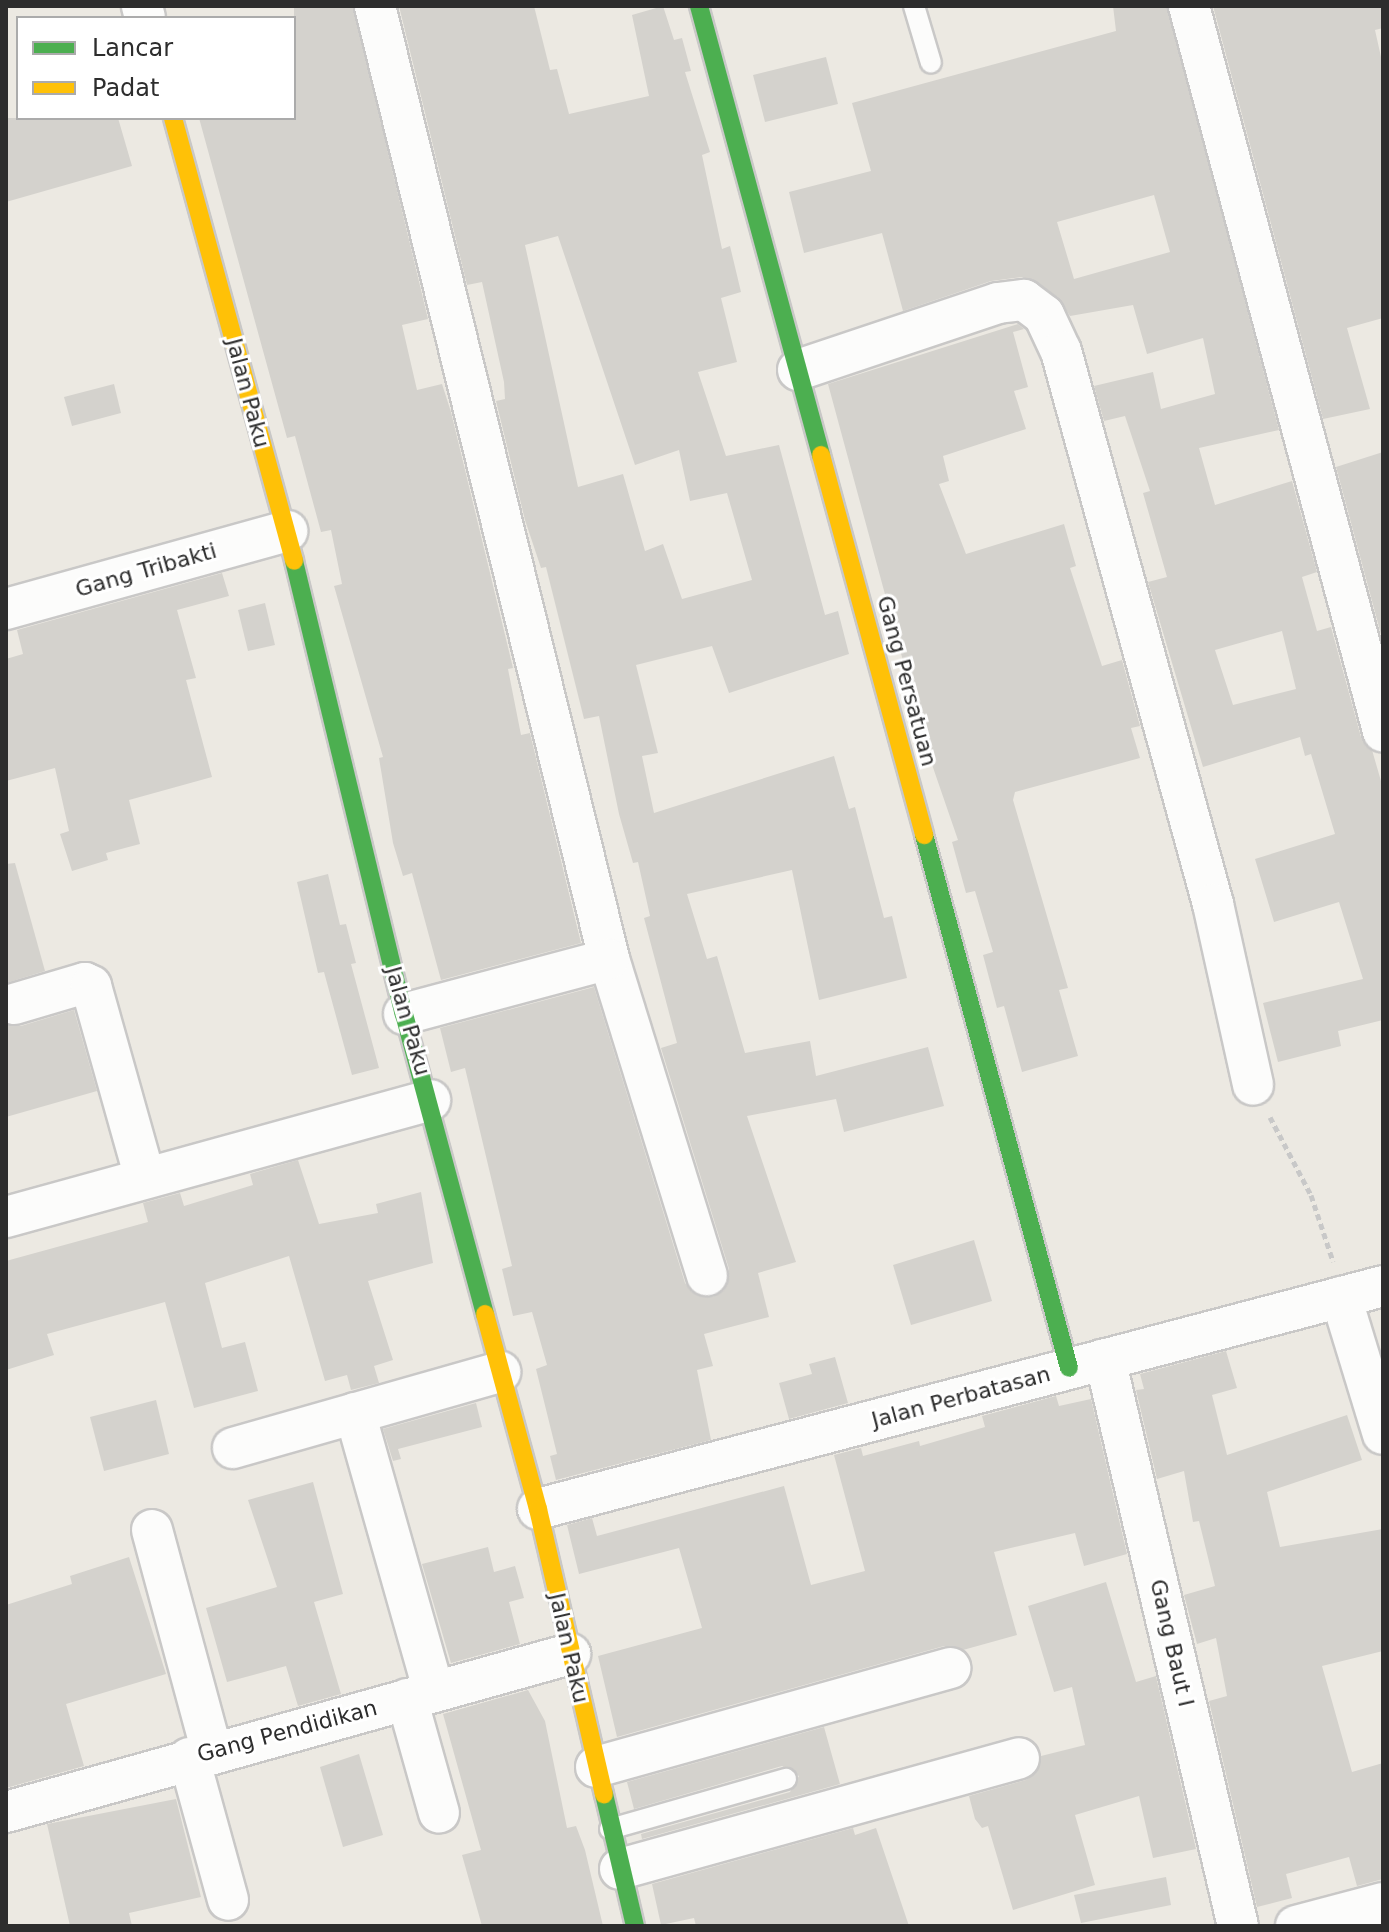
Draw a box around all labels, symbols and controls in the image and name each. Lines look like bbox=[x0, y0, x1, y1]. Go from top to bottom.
legend bbox=[16, 16, 296, 120]
text: Lancar bbox=[92, 34, 173, 62]
text: Padat bbox=[92, 74, 159, 102]
street label: Jalan Paku bbox=[221, 335, 275, 451]
street label: Gang Tribakti bbox=[72, 537, 220, 603]
street label: Gang Persatuan bbox=[872, 593, 942, 769]
street label: Jalan Paku bbox=[380, 963, 436, 1079]
street label: Jalan Perbatasan bbox=[869, 1360, 1053, 1434]
street label: Gang Baut I bbox=[1145, 1577, 1199, 1709]
street label: Jalan Paku bbox=[544, 1590, 594, 1706]
street label: Gang Pendidikan bbox=[194, 1694, 380, 1768]

